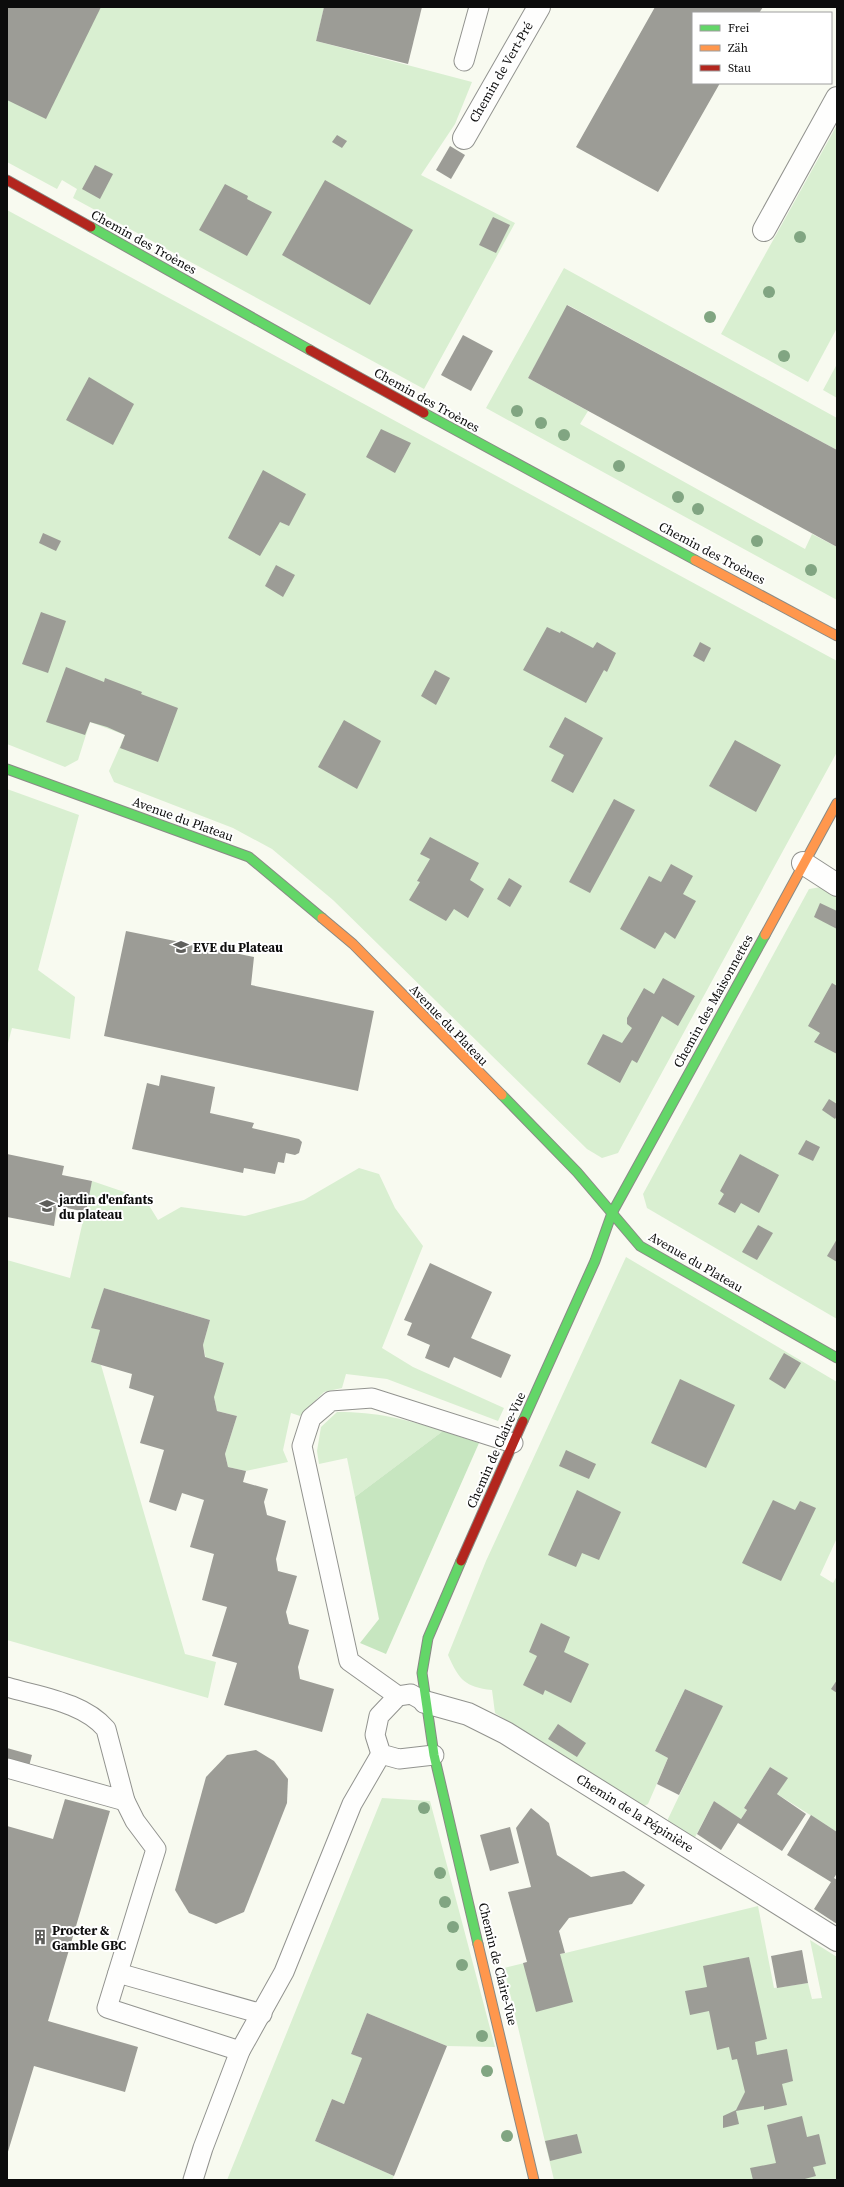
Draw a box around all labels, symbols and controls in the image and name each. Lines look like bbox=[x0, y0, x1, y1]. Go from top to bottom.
legend bbox=[692, 12, 832, 84]
street label: Chemin de Vert-Pré bbox=[465, 18, 537, 126]
text: Frei bbox=[728, 20, 750, 36]
text: Zäh bbox=[728, 40, 748, 56]
text: Stau bbox=[728, 60, 751, 76]
street label: Chemin des Troènes bbox=[88, 206, 200, 278]
street label: Chemin des Troènes bbox=[371, 364, 483, 436]
street label: Chemin des Troènes bbox=[656, 518, 769, 588]
street label: Avenue du Plateau bbox=[130, 793, 236, 845]
street label: Chemin des Maisonnettes bbox=[669, 931, 757, 1071]
school or university icon: EVE du Plateau bbox=[172, 938, 190, 956]
place label: EVE du Plateau bbox=[193, 939, 283, 956]
street label: Avenue du Plateau bbox=[406, 981, 492, 1070]
place label: jardin d'enfants du plateau bbox=[57, 1191, 153, 1223]
school or university icon: jardin d'enfants du plateau bbox=[38, 1197, 56, 1215]
street label: Avenue du Plateau bbox=[646, 1228, 747, 1296]
street label: Chemin de Claire-Vue bbox=[463, 1389, 530, 1511]
street label: Chemin de la Pépinière bbox=[573, 1770, 697, 1856]
street label: Chemin de Claire-Vue bbox=[475, 1901, 522, 2027]
place label: Procter & Gamble GBC bbox=[52, 1922, 126, 1954]
building icon: Procter & Gamble GBC bbox=[31, 1928, 49, 1946]

